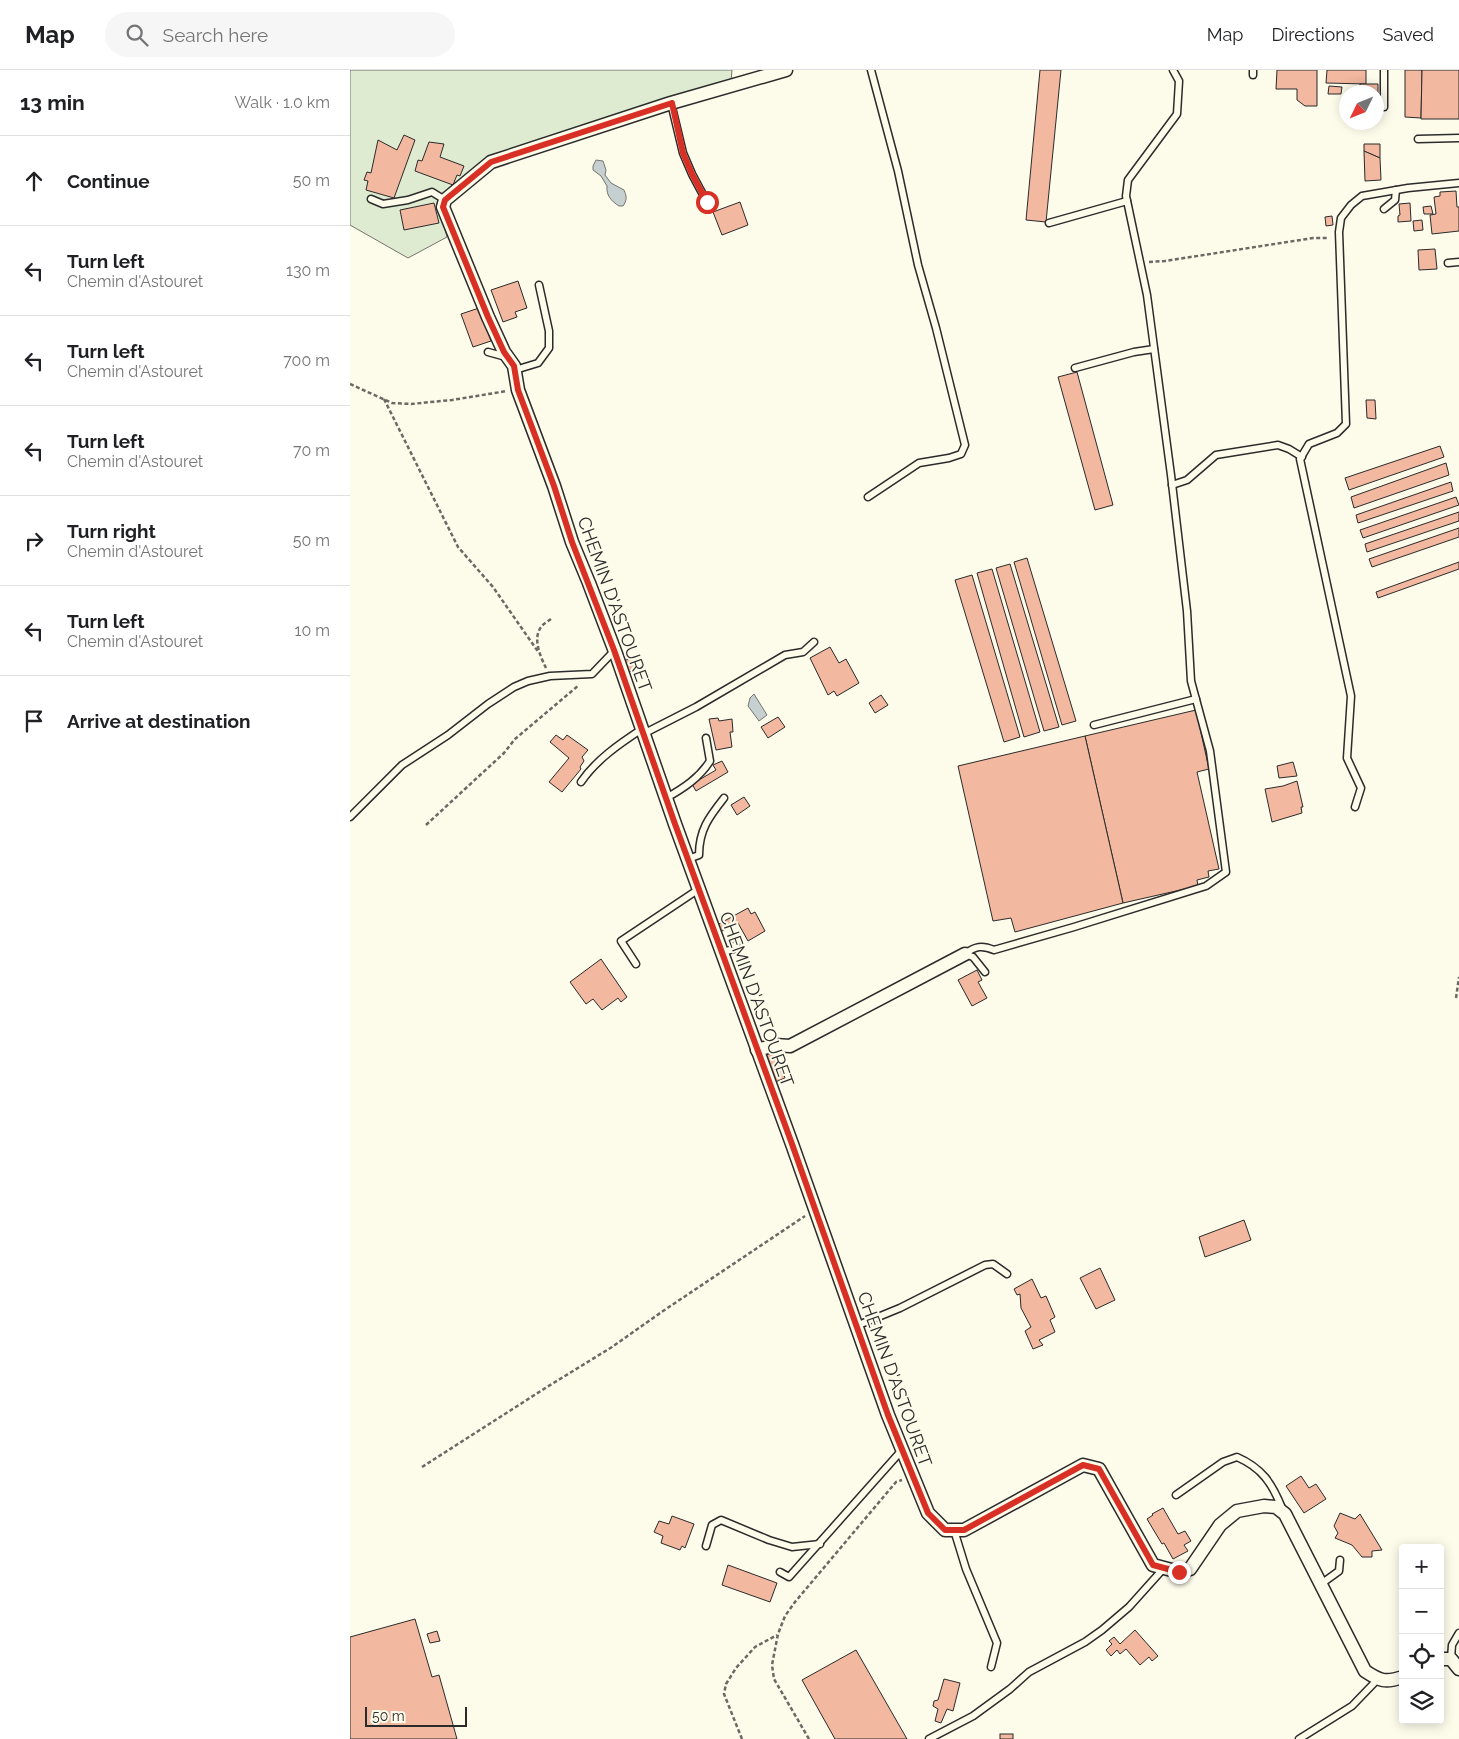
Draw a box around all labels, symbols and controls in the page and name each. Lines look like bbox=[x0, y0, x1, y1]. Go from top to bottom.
search box bbox=[105, 12, 455, 57]
text: Map bbox=[25, 20, 75, 49]
icon: search bbox=[123, 21, 151, 49]
text: Search here bbox=[163, 24, 268, 46]
text: Map bbox=[1207, 24, 1243, 45]
text: Directions bbox=[1271, 24, 1355, 45]
text: Saved bbox=[1383, 24, 1434, 45]
north arrow bbox=[1339, 85, 1384, 130]
text: 13 min bbox=[20, 90, 85, 115]
text: Walk · 1.0 km bbox=[234, 93, 330, 112]
icon: ahead bbox=[20, 167, 48, 195]
text: Continue bbox=[67, 170, 150, 192]
text: 50 m bbox=[293, 171, 330, 190]
route start bbox=[696, 191, 719, 214]
text: Turn left bbox=[67, 250, 144, 272]
icon: left bbox=[20, 257, 48, 285]
text: 130 m bbox=[286, 261, 330, 280]
text: Chemin d'Astouret bbox=[67, 272, 203, 291]
text: Turn left bbox=[67, 340, 144, 362]
icon: left bbox=[20, 347, 48, 375]
text: 700 m bbox=[283, 351, 330, 370]
text: Chemin d'Astouret bbox=[67, 362, 203, 381]
text: Turn left bbox=[67, 430, 144, 452]
icon: left bbox=[20, 437, 48, 465]
text: 70 m bbox=[293, 441, 330, 460]
text: Chemin d'Astouret bbox=[67, 452, 203, 471]
street label: CHEMIN D'ASTOURET bbox=[574, 514, 656, 694]
text: Turn right bbox=[67, 520, 156, 542]
icon: right bbox=[20, 527, 48, 555]
text: 50 m bbox=[293, 531, 330, 550]
text: Chemin d'Astouret bbox=[67, 542, 203, 561]
text: Turn left bbox=[67, 610, 144, 632]
icon: left bbox=[20, 617, 48, 645]
text: 10 m bbox=[295, 621, 330, 640]
text: Chemin d'Astouret bbox=[67, 632, 203, 651]
icon: arrive bbox=[20, 707, 48, 735]
text: Arrive at destination bbox=[67, 710, 251, 732]
street label: CHEMIN D'ASTOURET bbox=[716, 909, 798, 1089]
street label: CHEMIN D'ASTOURET bbox=[854, 1289, 936, 1469]
map controls bbox=[1399, 1544, 1444, 1724]
button: + bbox=[1399, 1544, 1444, 1589]
route end bbox=[1168, 1561, 1191, 1584]
button: − bbox=[1399, 1589, 1444, 1634]
button: locate bbox=[1399, 1634, 1444, 1679]
button: layers bbox=[1399, 1679, 1444, 1724]
scale bar bbox=[365, 1704, 468, 1727]
text: 50 m bbox=[372, 1708, 405, 1724]

